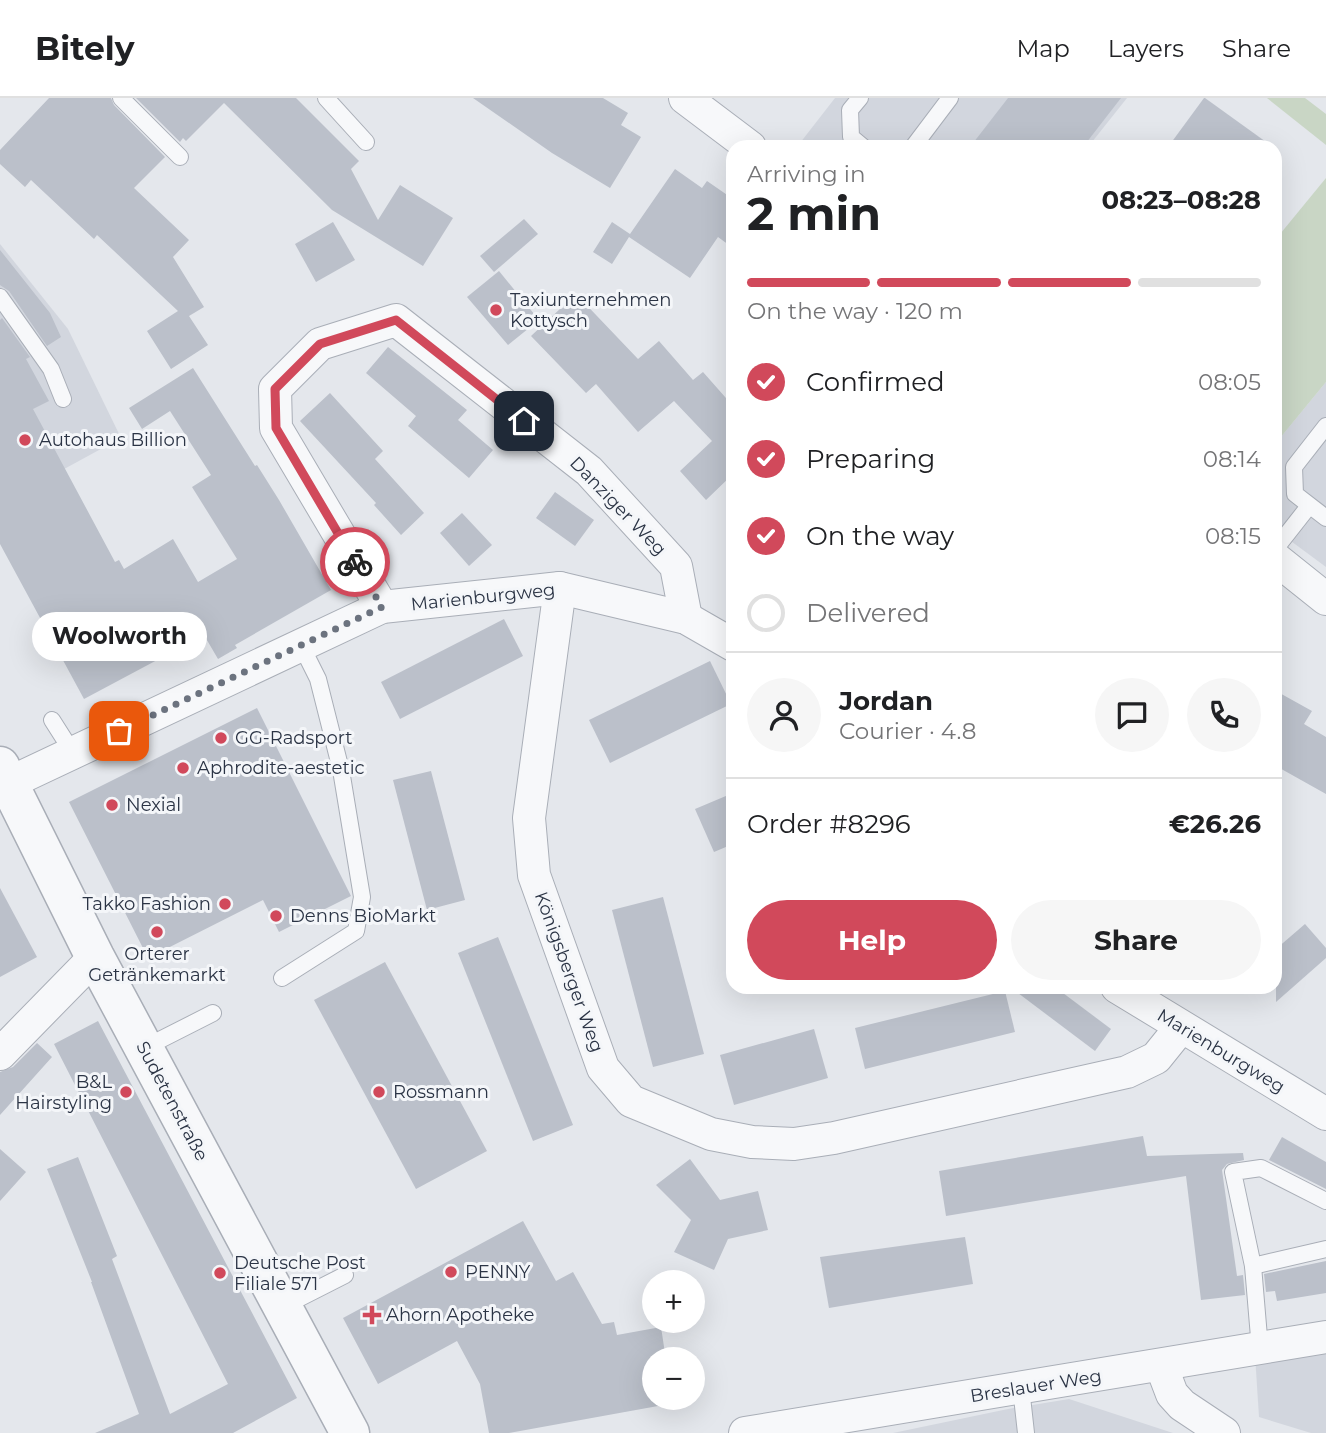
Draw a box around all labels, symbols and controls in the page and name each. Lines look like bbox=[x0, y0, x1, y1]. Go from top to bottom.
text: Bitely bbox=[35, 28, 134, 68]
text: Map bbox=[1016, 34, 1070, 63]
text: Layers bbox=[1108, 34, 1184, 63]
text: Share bbox=[1222, 34, 1291, 63]
text: Arriving in bbox=[747, 160, 866, 188]
text: 08:23–08:28 bbox=[1101, 184, 1261, 216]
text: 2 min bbox=[747, 185, 881, 242]
place label: Taxiunternehmen Kottysch bbox=[510, 289, 671, 332]
text: On the way · 120 m bbox=[747, 297, 963, 325]
marker: Taxiunternehmen Kottysch bbox=[488, 302, 504, 318]
icon: check bbox=[747, 363, 785, 401]
text: Confirmed bbox=[806, 366, 945, 398]
text: 08:05 bbox=[1198, 368, 1261, 396]
pin bbox=[494, 391, 554, 451]
icon: home bbox=[505, 402, 543, 440]
place label: Autohaus Billion bbox=[39, 429, 187, 451]
marker: Autohaus Billion bbox=[17, 432, 33, 448]
icon: check bbox=[747, 440, 785, 478]
text: Preparing bbox=[806, 443, 935, 475]
text: 08:14 bbox=[1203, 445, 1261, 473]
street label: Danziger Weg bbox=[565, 452, 671, 560]
icon: check bbox=[747, 517, 785, 555]
text: On the way bbox=[806, 520, 954, 552]
text: 08:15 bbox=[1205, 522, 1261, 550]
courier bbox=[320, 527, 390, 597]
icon: bike bbox=[336, 543, 374, 581]
street label: Marienburgweg bbox=[410, 578, 556, 616]
text: Delivered bbox=[806, 597, 930, 629]
callout: Woolworth bbox=[32, 612, 206, 661]
text: Woolworth bbox=[52, 622, 187, 650]
button: person bbox=[747, 678, 821, 752]
button: chat bbox=[1095, 678, 1169, 752]
button: phone bbox=[1187, 678, 1261, 752]
text: Jordan bbox=[839, 685, 933, 717]
pin bbox=[89, 701, 149, 761]
icon: bag bbox=[100, 712, 138, 750]
text: Courier · 4.8 bbox=[839, 717, 976, 745]
place label: GG-Radsport bbox=[235, 727, 353, 749]
marker: GG-Radsport bbox=[213, 730, 229, 746]
place label: Aphrodite-aestetic bbox=[197, 757, 365, 779]
marker: Aphrodite-aestetic bbox=[175, 760, 191, 776]
place label: Nexial bbox=[126, 794, 181, 816]
marker: Nexial bbox=[104, 797, 120, 813]
text: Order #8296 bbox=[747, 808, 911, 840]
text: €26.26 bbox=[1169, 808, 1261, 840]
street label: Königsberger Weg bbox=[530, 889, 608, 1055]
place label: Takko Fashion bbox=[83, 893, 211, 915]
marker: Takko Fashion bbox=[217, 896, 233, 912]
button: Help bbox=[747, 900, 997, 980]
button: Share bbox=[1011, 900, 1261, 980]
place label: Denns BioMarkt bbox=[290, 905, 436, 927]
marker: Denns BioMarkt bbox=[268, 908, 284, 924]
marker: Orterer Getränkemarkt bbox=[149, 924, 165, 940]
place label: Orterer Getränkemarkt bbox=[88, 943, 226, 986]
street label: Marienburgweg bbox=[1153, 1004, 1289, 1098]
street label: Sudetenstraße bbox=[131, 1037, 213, 1165]
place label: B&L Hairstyling bbox=[15, 1071, 112, 1114]
place label: Rossmann bbox=[393, 1081, 489, 1103]
marker: B&L Hairstyling bbox=[118, 1084, 134, 1100]
marker: Rossmann bbox=[371, 1084, 387, 1100]
place label: Deutsche Post Filiale 571 bbox=[234, 1252, 366, 1295]
place label: PENNY bbox=[465, 1261, 531, 1283]
marker: PENNY bbox=[443, 1264, 459, 1280]
marker: Deutsche Post Filiale 571 bbox=[212, 1265, 228, 1281]
map controls bbox=[642, 1270, 705, 1410]
button: + bbox=[642, 1270, 705, 1333]
place label: Ahorn Apotheke bbox=[386, 1304, 534, 1326]
marker: Ahorn Apotheke bbox=[364, 1307, 380, 1323]
button: − bbox=[642, 1347, 705, 1410]
street label: Breslauer Weg bbox=[969, 1365, 1103, 1407]

